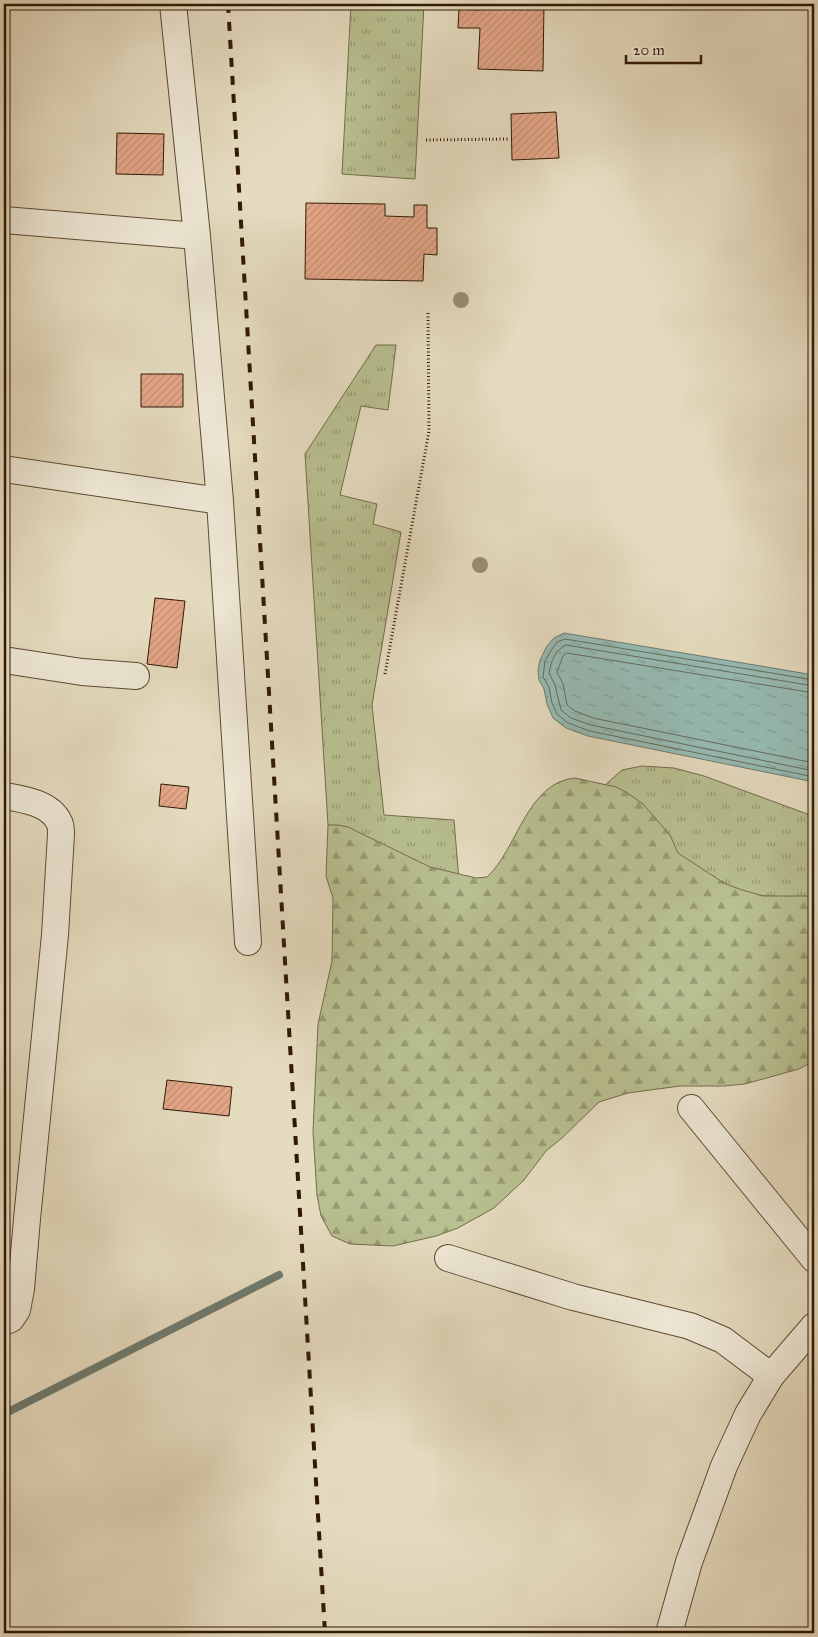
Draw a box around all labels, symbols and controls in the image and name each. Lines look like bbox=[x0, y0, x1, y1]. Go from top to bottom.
scale bar bbox=[626, 32, 700, 64]
text: 20 m bbox=[633, 41, 665, 59]

